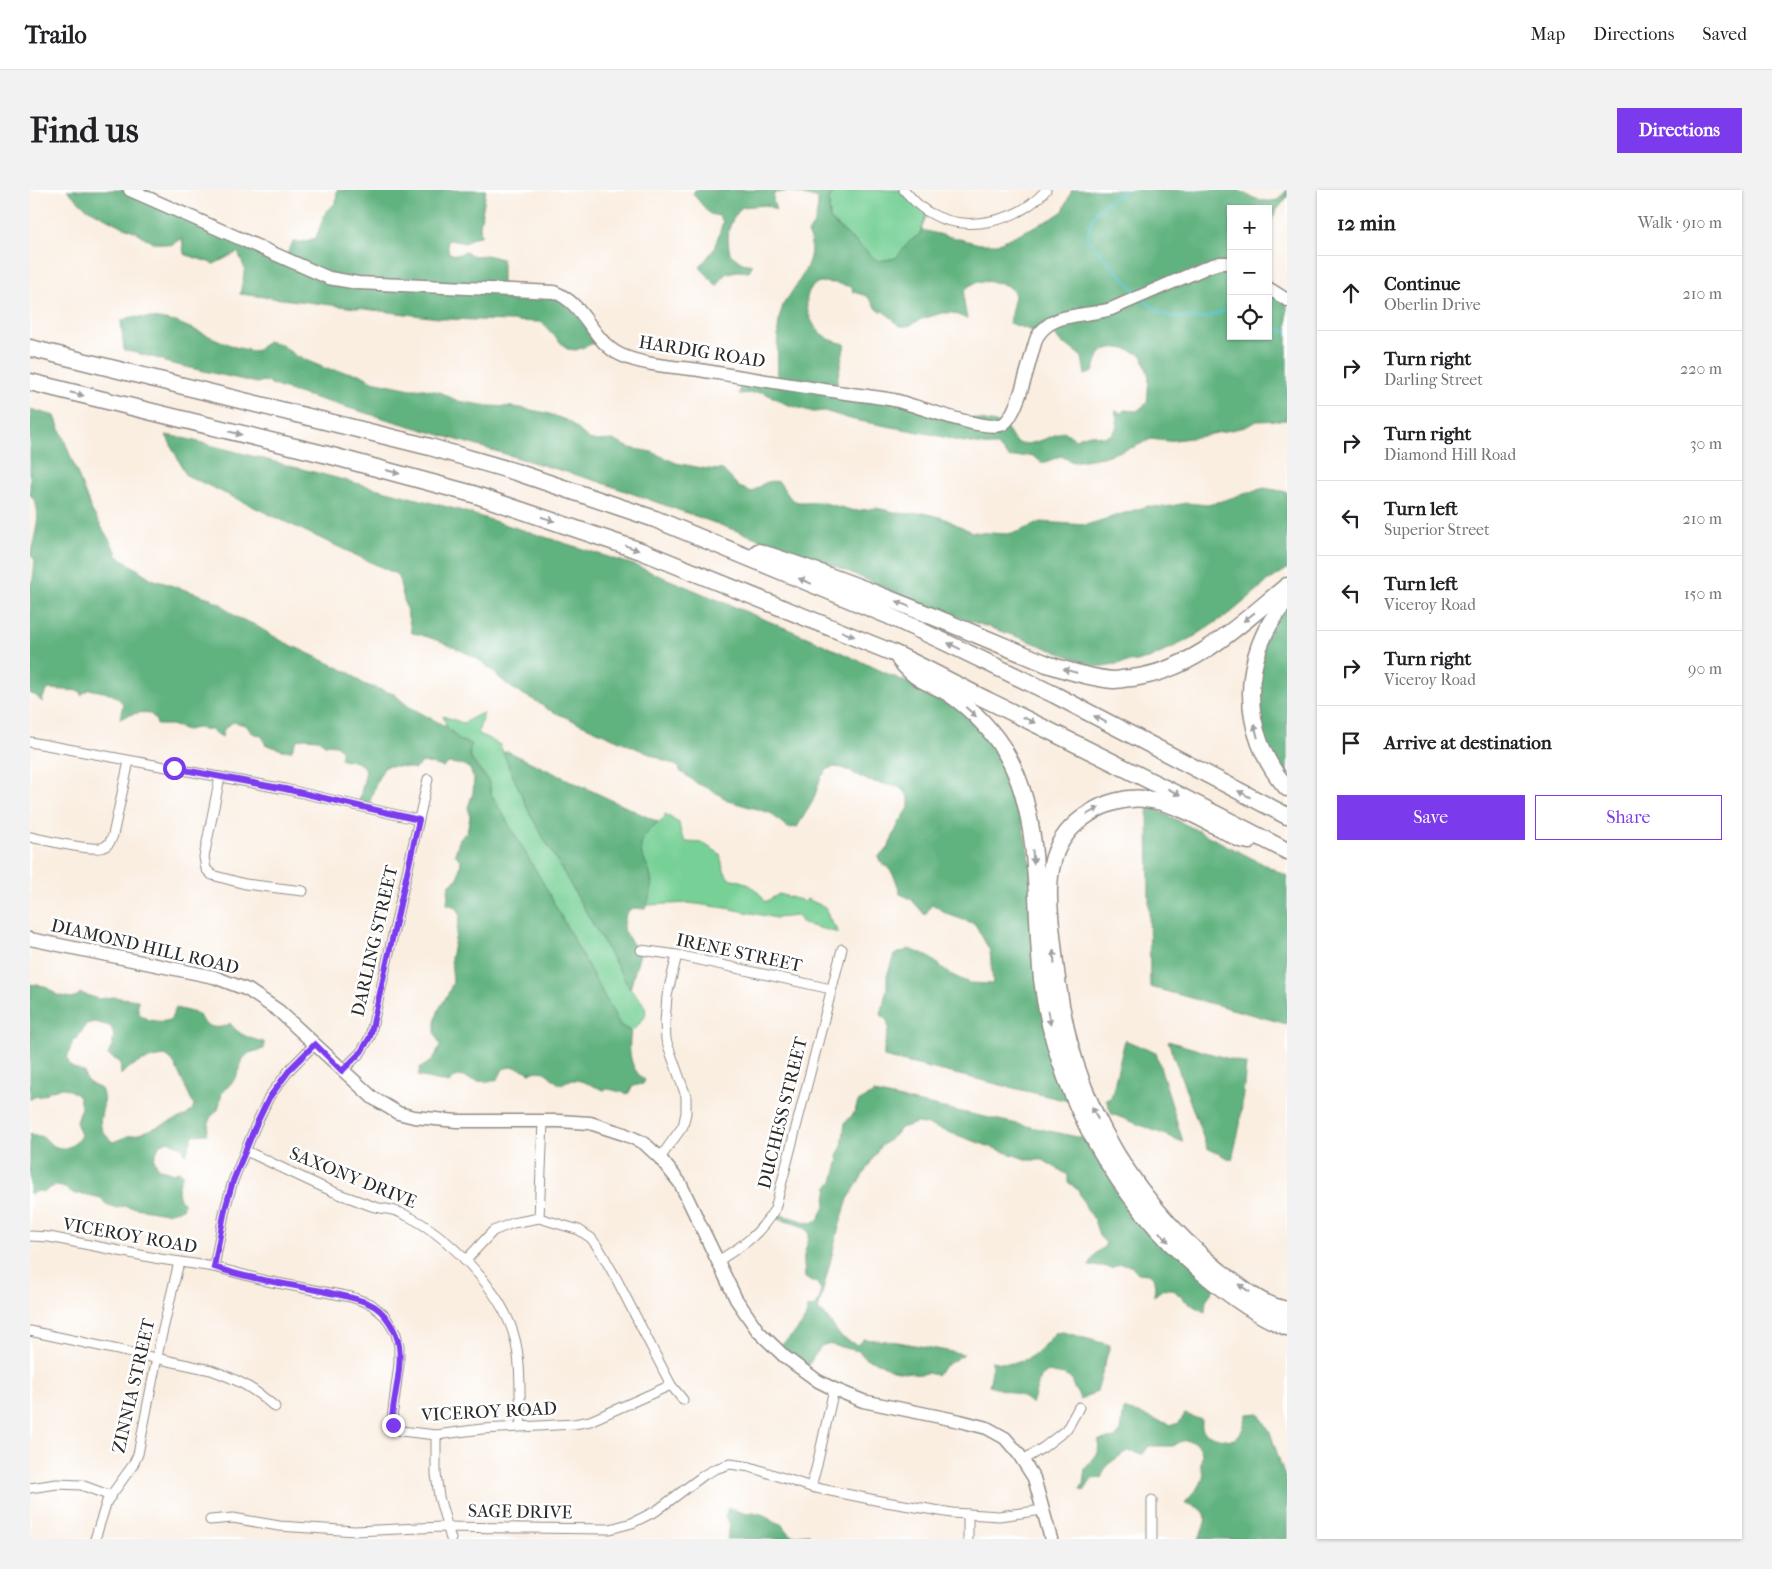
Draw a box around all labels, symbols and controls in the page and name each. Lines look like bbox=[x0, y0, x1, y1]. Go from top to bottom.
text: Trailo bbox=[25, 21, 87, 49]
text: Map bbox=[1531, 24, 1565, 45]
text: Directions bbox=[1593, 24, 1674, 45]
text: Saved bbox=[1702, 24, 1747, 45]
button: Directions bbox=[1617, 108, 1742, 153]
text: Find us bbox=[30, 110, 139, 151]
map controls bbox=[1227, 205, 1272, 340]
button: + bbox=[1227, 205, 1272, 250]
text: 12 min bbox=[1337, 211, 1396, 235]
text: Walk · 910 m bbox=[1638, 213, 1722, 232]
button: − bbox=[1227, 250, 1272, 295]
text: Continue bbox=[1384, 273, 1460, 295]
icon: ahead bbox=[1337, 279, 1365, 307]
text: 210 m bbox=[1683, 284, 1722, 303]
button: locate bbox=[1227, 295, 1272, 340]
text: Oberlin Drive bbox=[1384, 295, 1481, 314]
street label: HARDIG ROAD bbox=[637, 332, 767, 372]
text: Turn right bbox=[1384, 348, 1471, 370]
icon: right bbox=[1337, 354, 1365, 382]
text: 220 m bbox=[1680, 359, 1722, 378]
text: Darling Street bbox=[1384, 370, 1483, 389]
one-way arrow bbox=[70, 390, 85, 398]
text: Turn right bbox=[1384, 423, 1471, 445]
one-way arrow bbox=[228, 429, 243, 437]
icon: right bbox=[1337, 429, 1365, 457]
text: 30 m bbox=[1690, 434, 1722, 453]
text: Diamond Hill Road bbox=[1384, 445, 1516, 464]
one-way arrow bbox=[385, 468, 400, 476]
text: Turn left bbox=[1384, 498, 1458, 520]
icon: left bbox=[1337, 504, 1365, 532]
text: 210 m bbox=[1683, 509, 1722, 528]
one-way arrow bbox=[541, 515, 556, 523]
text: Superior Street bbox=[1384, 520, 1490, 539]
one-way arrow bbox=[625, 545, 640, 552]
text: Turn left bbox=[1384, 573, 1458, 595]
one-way arrow bbox=[798, 577, 812, 585]
icon: left bbox=[1337, 579, 1365, 607]
text: 150 m bbox=[1684, 584, 1722, 603]
text: Viceroy Road bbox=[1384, 595, 1476, 614]
one-way arrow bbox=[896, 599, 910, 607]
one-way arrow bbox=[1243, 611, 1256, 622]
one-way arrow bbox=[841, 631, 855, 639]
one-way arrow bbox=[947, 642, 961, 650]
text: Turn right bbox=[1384, 648, 1471, 670]
icon: right bbox=[1337, 654, 1365, 682]
text: 90 m bbox=[1688, 659, 1722, 678]
one-way arrow bbox=[1062, 667, 1077, 675]
text: Viceroy Road bbox=[1384, 670, 1476, 689]
one-way arrow bbox=[965, 706, 977, 718]
one-way arrow bbox=[1092, 715, 1107, 723]
one-way arrow bbox=[1021, 716, 1036, 724]
one-way arrow bbox=[1252, 723, 1260, 738]
icon: arrive bbox=[1337, 729, 1365, 757]
text: Arrive at destination bbox=[1384, 732, 1552, 754]
route start bbox=[163, 757, 186, 780]
one-way arrow bbox=[1167, 788, 1182, 796]
one-way arrow bbox=[1237, 790, 1251, 798]
button: Save bbox=[1337, 795, 1525, 840]
button: Share bbox=[1535, 795, 1722, 840]
one-way arrow bbox=[1087, 807, 1100, 816]
one-way arrow bbox=[1030, 849, 1038, 865]
street label: DARLING STREET bbox=[347, 863, 403, 1019]
street label: DIAMOND HILL ROAD bbox=[49, 915, 241, 979]
street label: IRENE STREET bbox=[674, 929, 805, 977]
one-way arrow bbox=[1049, 949, 1057, 965]
one-way arrow bbox=[1045, 1011, 1053, 1026]
street label: DUCHESS STREET bbox=[754, 1034, 812, 1191]
one-way arrow bbox=[1091, 1106, 1099, 1120]
street label: SAXONY DRIVE bbox=[286, 1143, 420, 1213]
street label: VICEROY ROAD bbox=[60, 1214, 199, 1258]
one-way arrow bbox=[1158, 1231, 1170, 1243]
one-way arrow bbox=[1237, 1284, 1250, 1293]
street label: ZINNIA STREET bbox=[108, 1316, 160, 1455]
street label: VICEROY ROAD bbox=[420, 1398, 557, 1426]
route end bbox=[382, 1414, 405, 1437]
street label: SAGE DRIVE bbox=[468, 1501, 572, 1523]

